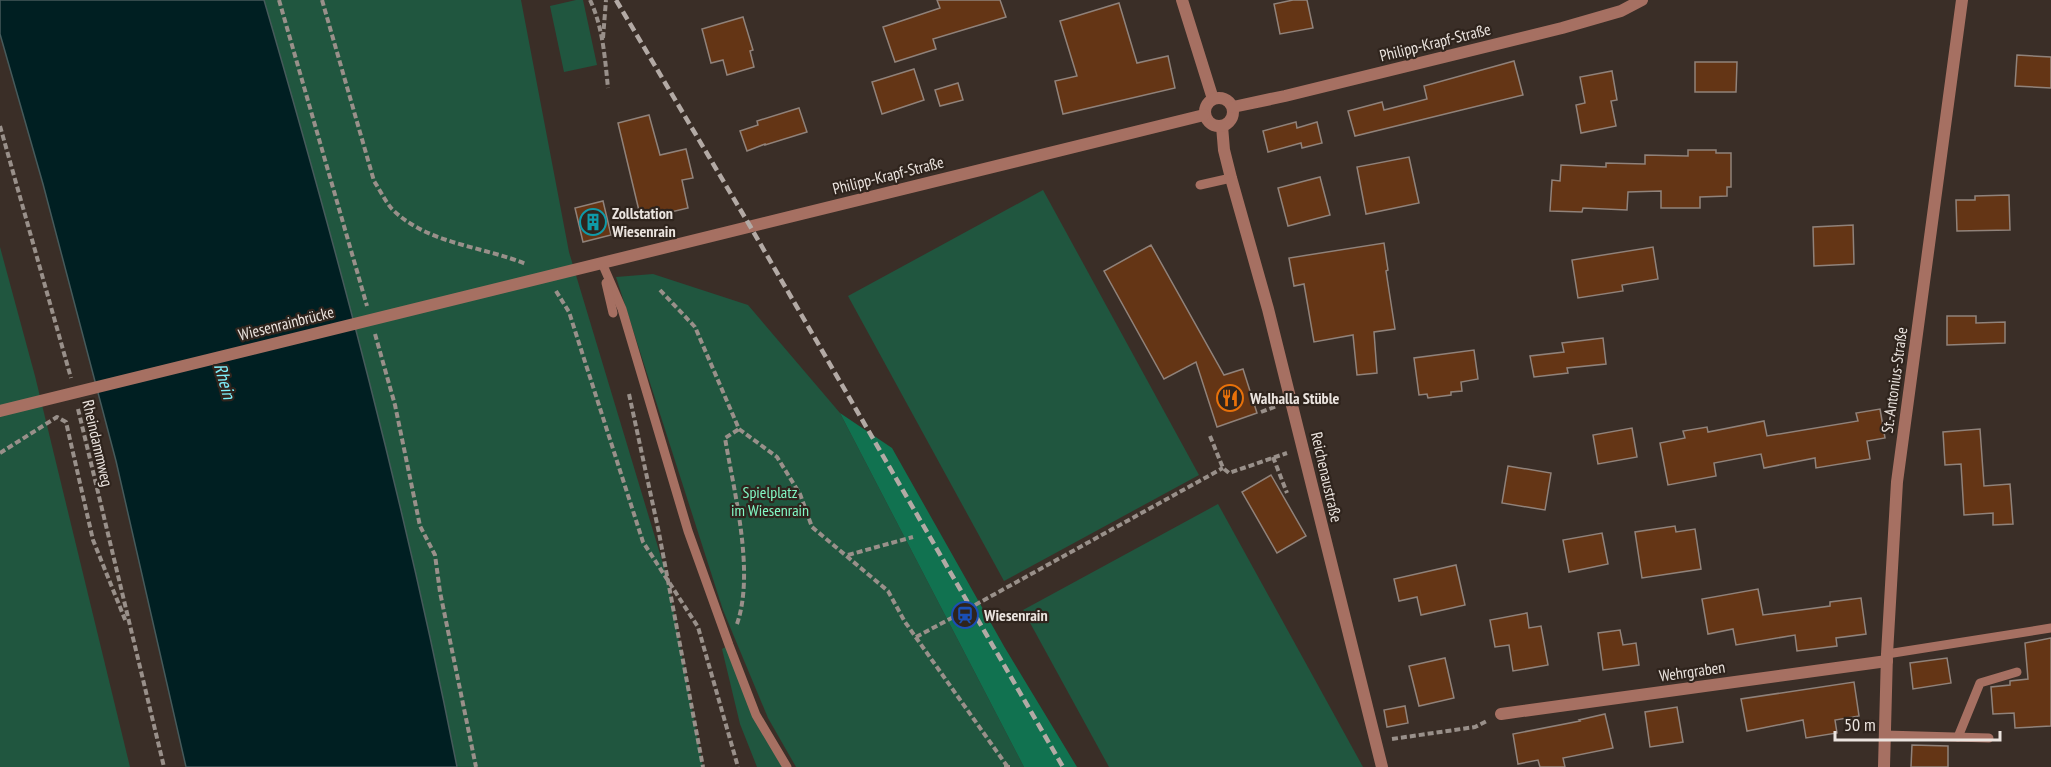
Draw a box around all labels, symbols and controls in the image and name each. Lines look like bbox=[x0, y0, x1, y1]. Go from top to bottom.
street label: Philipp-Krapf-Straße bbox=[1377, 19, 1493, 65]
street label: Philipp-Krapf-Straße bbox=[830, 152, 946, 198]
place label: Zollstation Wiesenrain bbox=[611, 203, 676, 241]
building icon: Zollstation Wiesenrain bbox=[578, 207, 608, 237]
street label: Wiesenrainbrücke bbox=[236, 301, 336, 345]
street label: St.-Antonius-Straße bbox=[1877, 326, 1911, 434]
water label: Rhein bbox=[209, 361, 241, 402]
restaurant icon: Walhalla Stüble bbox=[1215, 383, 1245, 413]
place label: Walhalla Stüble bbox=[1249, 388, 1340, 408]
street label: Rheindammweg bbox=[78, 398, 118, 488]
street label: Reichenaustraße bbox=[1307, 430, 1347, 524]
park label: Spielplatz im Wiesenrain bbox=[731, 482, 809, 520]
station icon: Wiesenrain bbox=[950, 600, 980, 630]
place label: Wiesenrain bbox=[983, 605, 1048, 625]
street label: Wehrgraben bbox=[1658, 656, 1726, 686]
scale bar bbox=[1835, 704, 2000, 742]
text: 50 m bbox=[1844, 713, 1876, 736]

